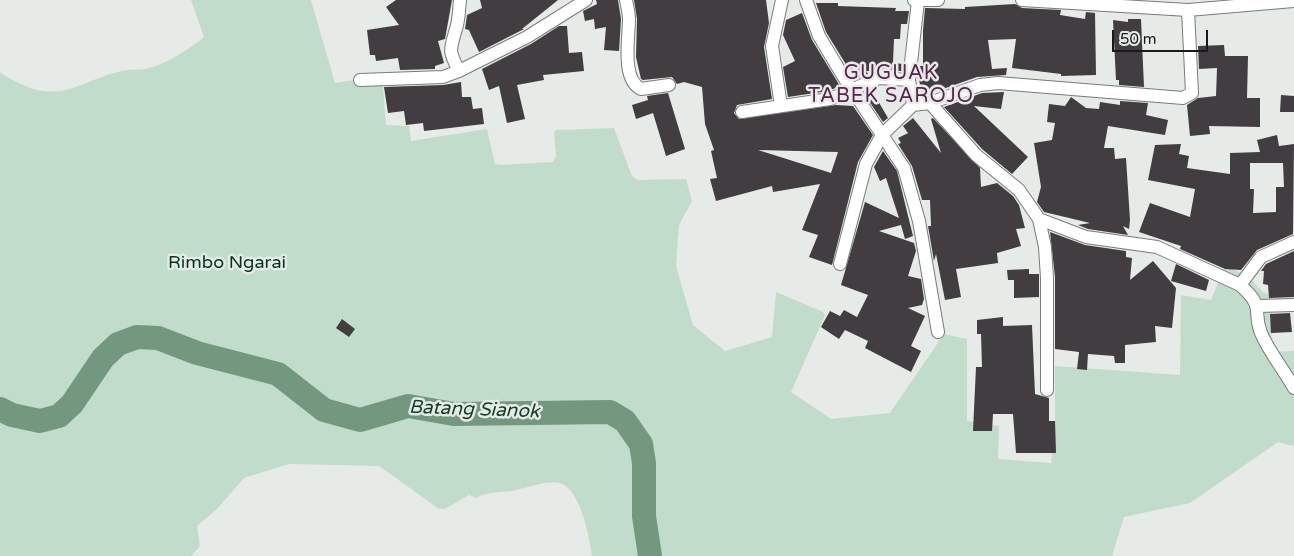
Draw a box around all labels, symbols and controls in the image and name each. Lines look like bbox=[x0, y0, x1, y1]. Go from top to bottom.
scale bar bbox=[1114, 20, 1210, 52]
text: 50 m bbox=[1120, 30, 1157, 48]
district label: GUGUAK TABEK SAROJO bbox=[807, 62, 975, 109]
park label: Rimbo Ngarai bbox=[168, 252, 286, 274]
water label: Batang Sianok bbox=[408, 396, 540, 424]

